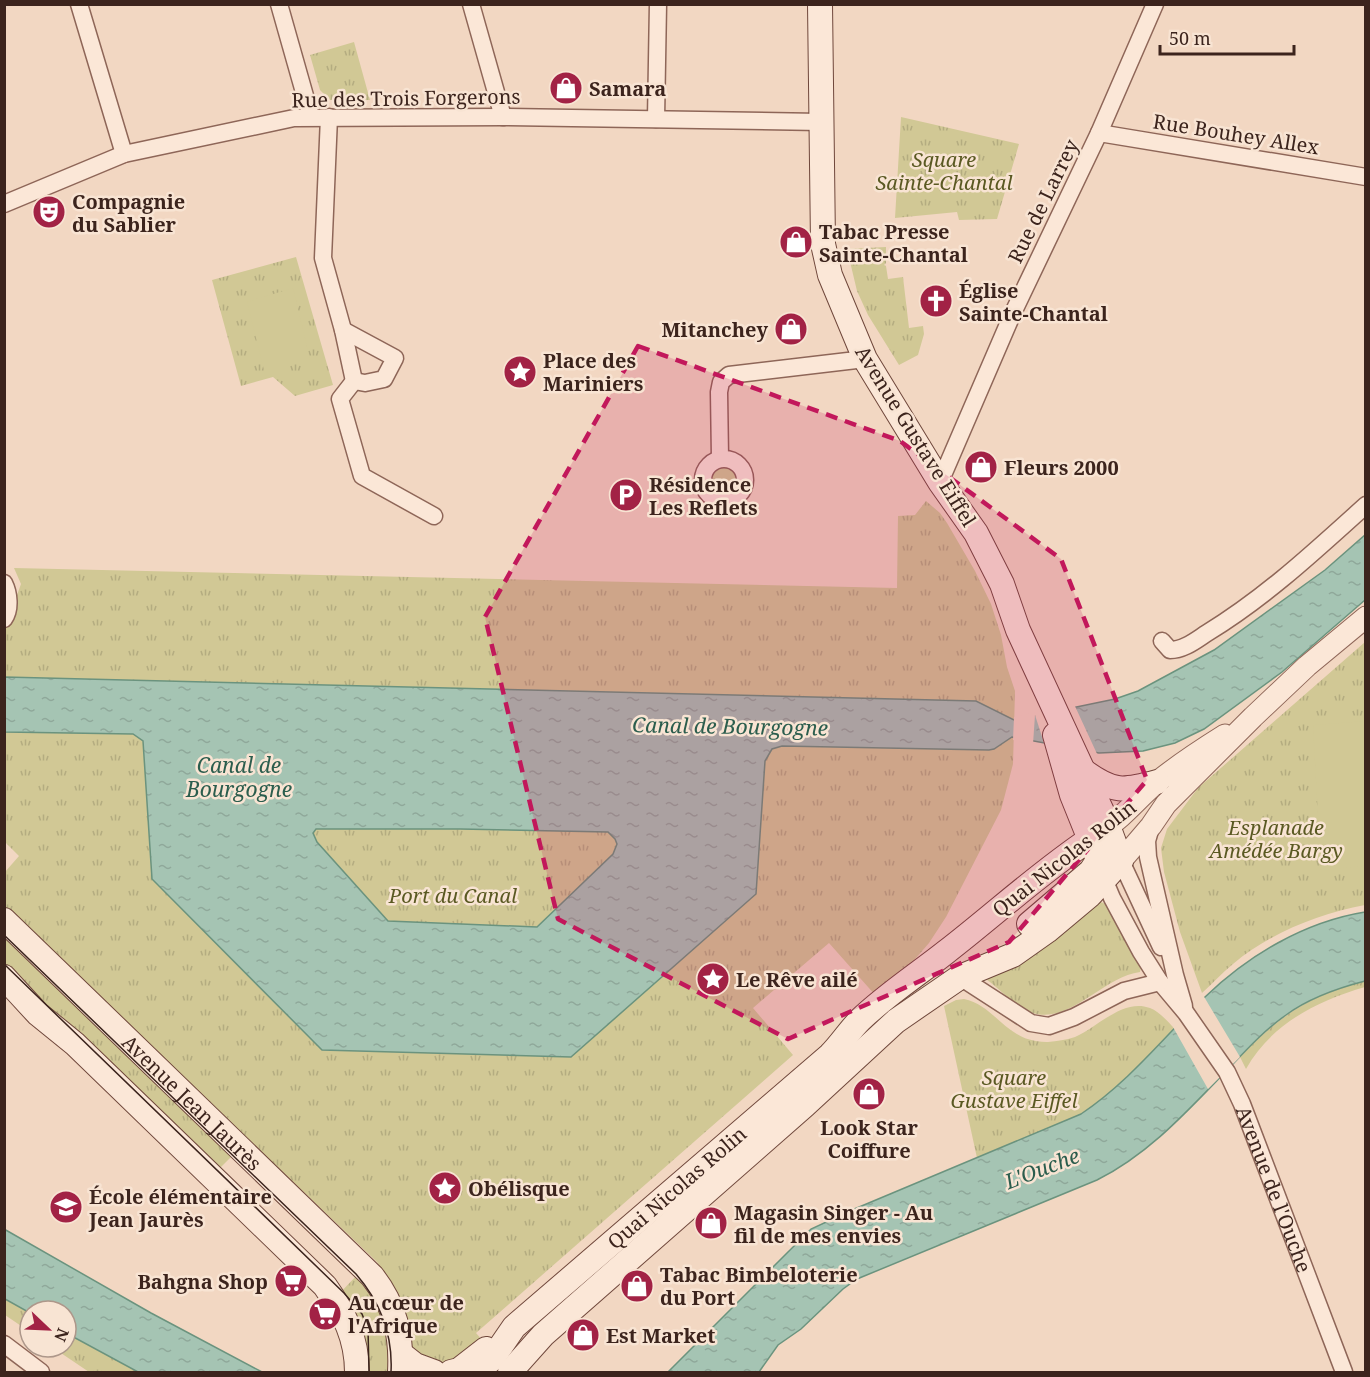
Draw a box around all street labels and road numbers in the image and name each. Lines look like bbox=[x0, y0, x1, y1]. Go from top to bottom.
street label: Rue des Trois Forgerons bbox=[291, 83, 521, 113]
street label: Rue Bouhey Allex bbox=[1151, 108, 1321, 161]
street label: Rue de Larrey bbox=[1001, 134, 1085, 267]
street label: Avenue Gustave Eiffel bbox=[849, 340, 983, 532]
street label: Quai Nicolas Rolin bbox=[987, 793, 1141, 923]
street label: Avenue Jean Jaurès bbox=[117, 1028, 268, 1176]
street label: Avenue de l'Ouche bbox=[1230, 1102, 1318, 1276]
street label: Quai Nicolas Rolin bbox=[601, 1120, 752, 1255]

